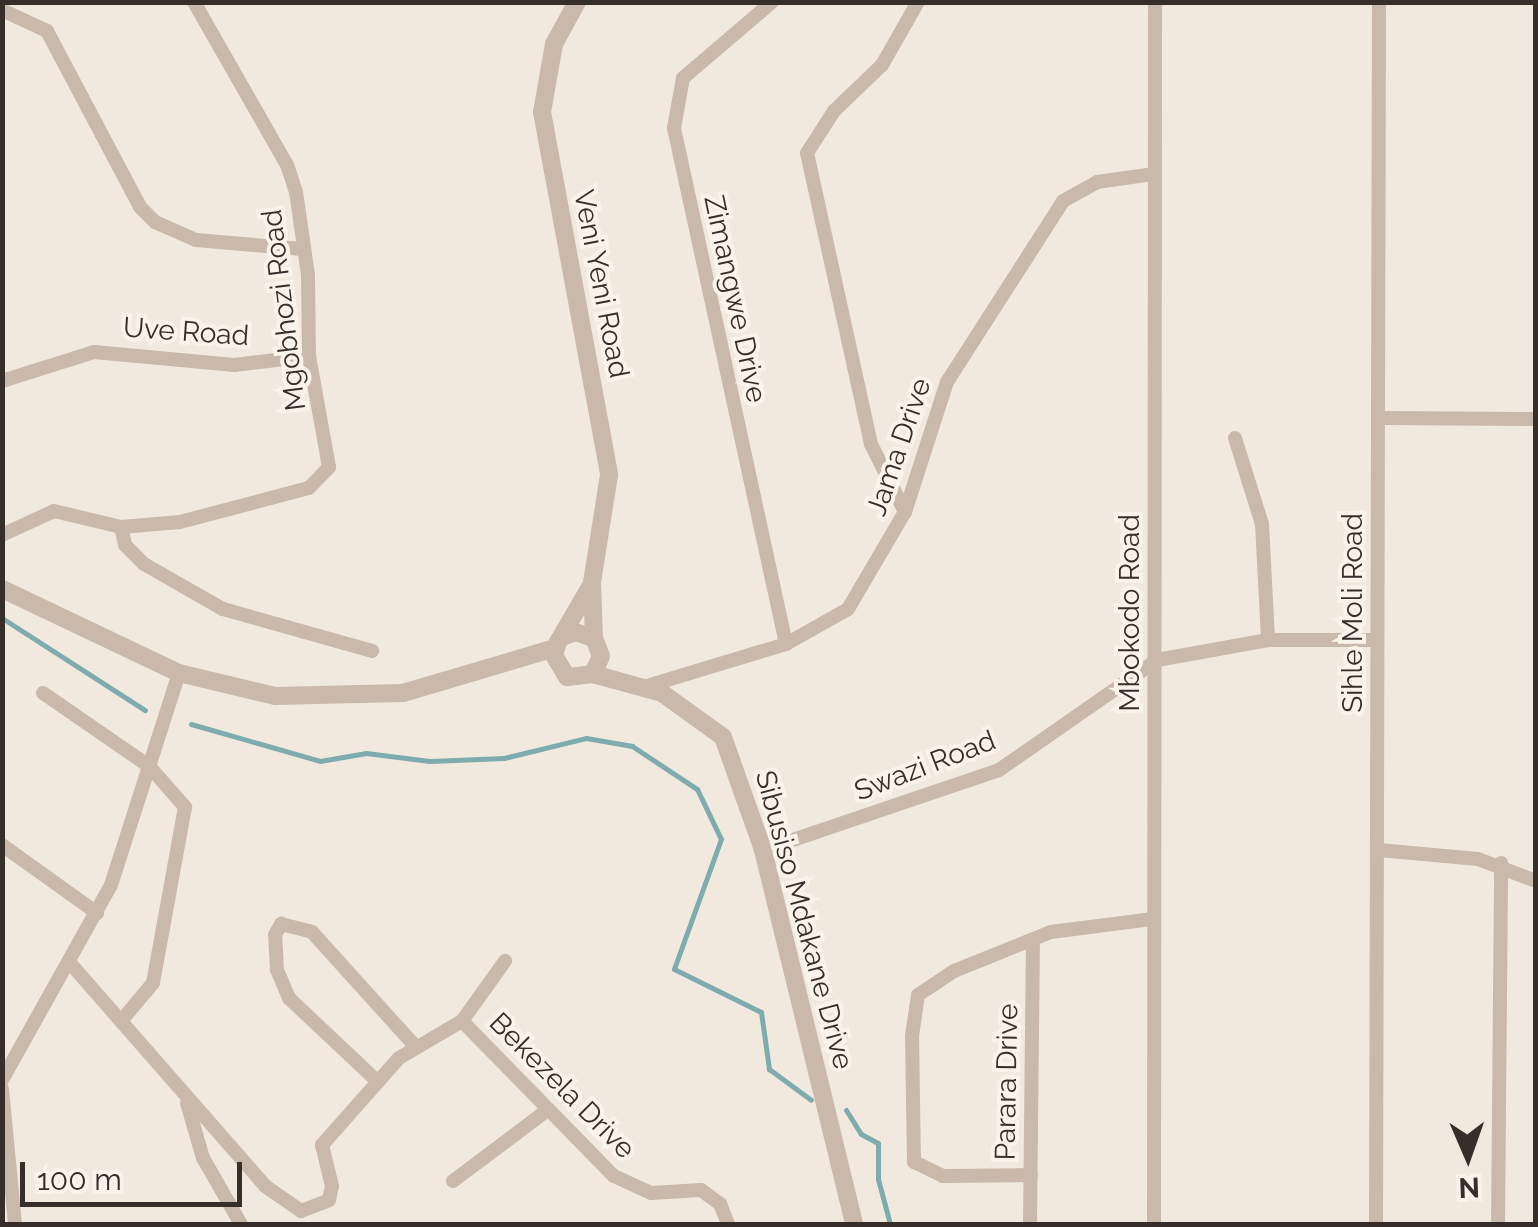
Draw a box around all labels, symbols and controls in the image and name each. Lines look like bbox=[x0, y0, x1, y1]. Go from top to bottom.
street label: Veni Yeni Road bbox=[566, 187, 636, 381]
street label: Zimangwe Drive bbox=[697, 192, 773, 406]
street label: Mgobhozi Road bbox=[255, 207, 313, 413]
street label: Uve Road bbox=[122, 311, 250, 353]
street label: Jama Drive bbox=[860, 374, 938, 520]
street label: Sihle Moli Road bbox=[1336, 513, 1370, 713]
street label: Mbokodo Road bbox=[1113, 514, 1147, 712]
street label: Swazi Road bbox=[850, 724, 1000, 808]
street label: Sibusiso Mdakane Drive bbox=[748, 767, 860, 1073]
street label: Parara Drive bbox=[989, 1003, 1025, 1161]
street label: Bekezela Drive bbox=[482, 1006, 642, 1166]
north arrow bbox=[1418, 1107, 1518, 1207]
scale bar bbox=[25, 1142, 248, 1204]
text: 100 m bbox=[37, 1162, 122, 1197]
text: N bbox=[1458, 1171, 1480, 1204]

